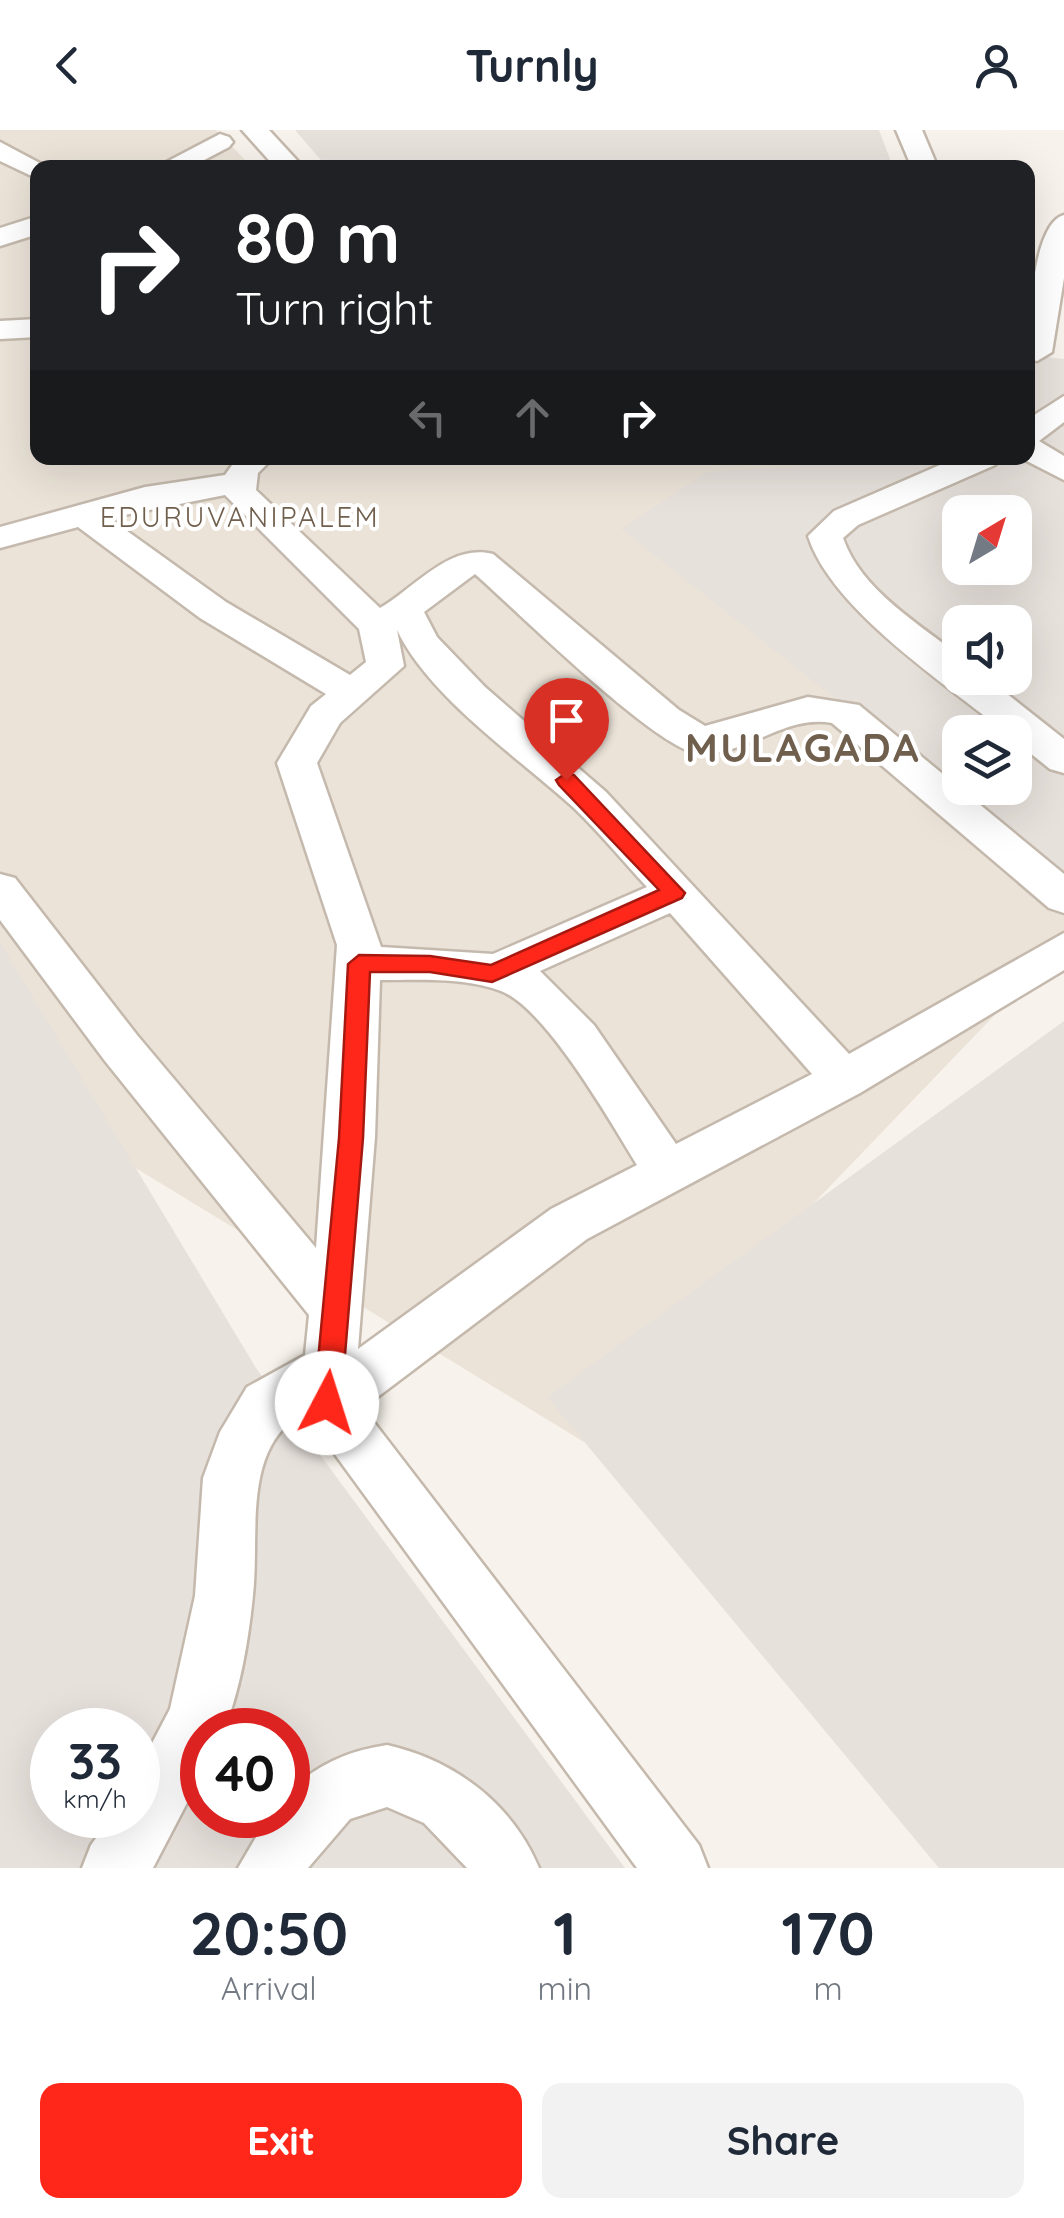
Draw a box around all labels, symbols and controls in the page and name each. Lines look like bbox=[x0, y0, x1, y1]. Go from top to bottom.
text: Turnly bbox=[465, 37, 599, 93]
icon: back bbox=[40, 38, 95, 93]
icon: person bbox=[969, 38, 1024, 93]
text: 80 m bbox=[235, 193, 400, 281]
icon: right bbox=[70, 200, 200, 330]
text: Turn right bbox=[235, 280, 434, 336]
icon: left bbox=[400, 390, 455, 445]
icon: ahead bbox=[505, 390, 560, 445]
icon: right bbox=[610, 390, 665, 445]
north arrow bbox=[942, 495, 1032, 585]
map controls bbox=[942, 495, 1032, 805]
district label: EDURUVANIPALEM bbox=[100, 499, 380, 534]
button: sound bbox=[942, 605, 1032, 695]
pin bbox=[524, 678, 609, 781]
icon: arrive bbox=[539, 693, 594, 748]
button: layers bbox=[942, 715, 1032, 805]
district label: MULAGADA bbox=[685, 722, 921, 772]
position arrow bbox=[275, 1351, 379, 1455]
speed limit sign: 40 bbox=[180, 1708, 310, 1838]
text: 33 bbox=[68, 1729, 122, 1792]
text: km/h bbox=[63, 1783, 127, 1814]
text: 20:50 bbox=[189, 1895, 348, 1970]
text: 1 bbox=[553, 1895, 576, 1970]
text: 170 bbox=[781, 1895, 875, 1970]
text: Arrival bbox=[221, 1968, 317, 2008]
text: min bbox=[538, 1968, 592, 2008]
text: m bbox=[813, 1968, 843, 2008]
button: Exit bbox=[40, 2083, 522, 2198]
button: Share bbox=[542, 2083, 1024, 2198]

